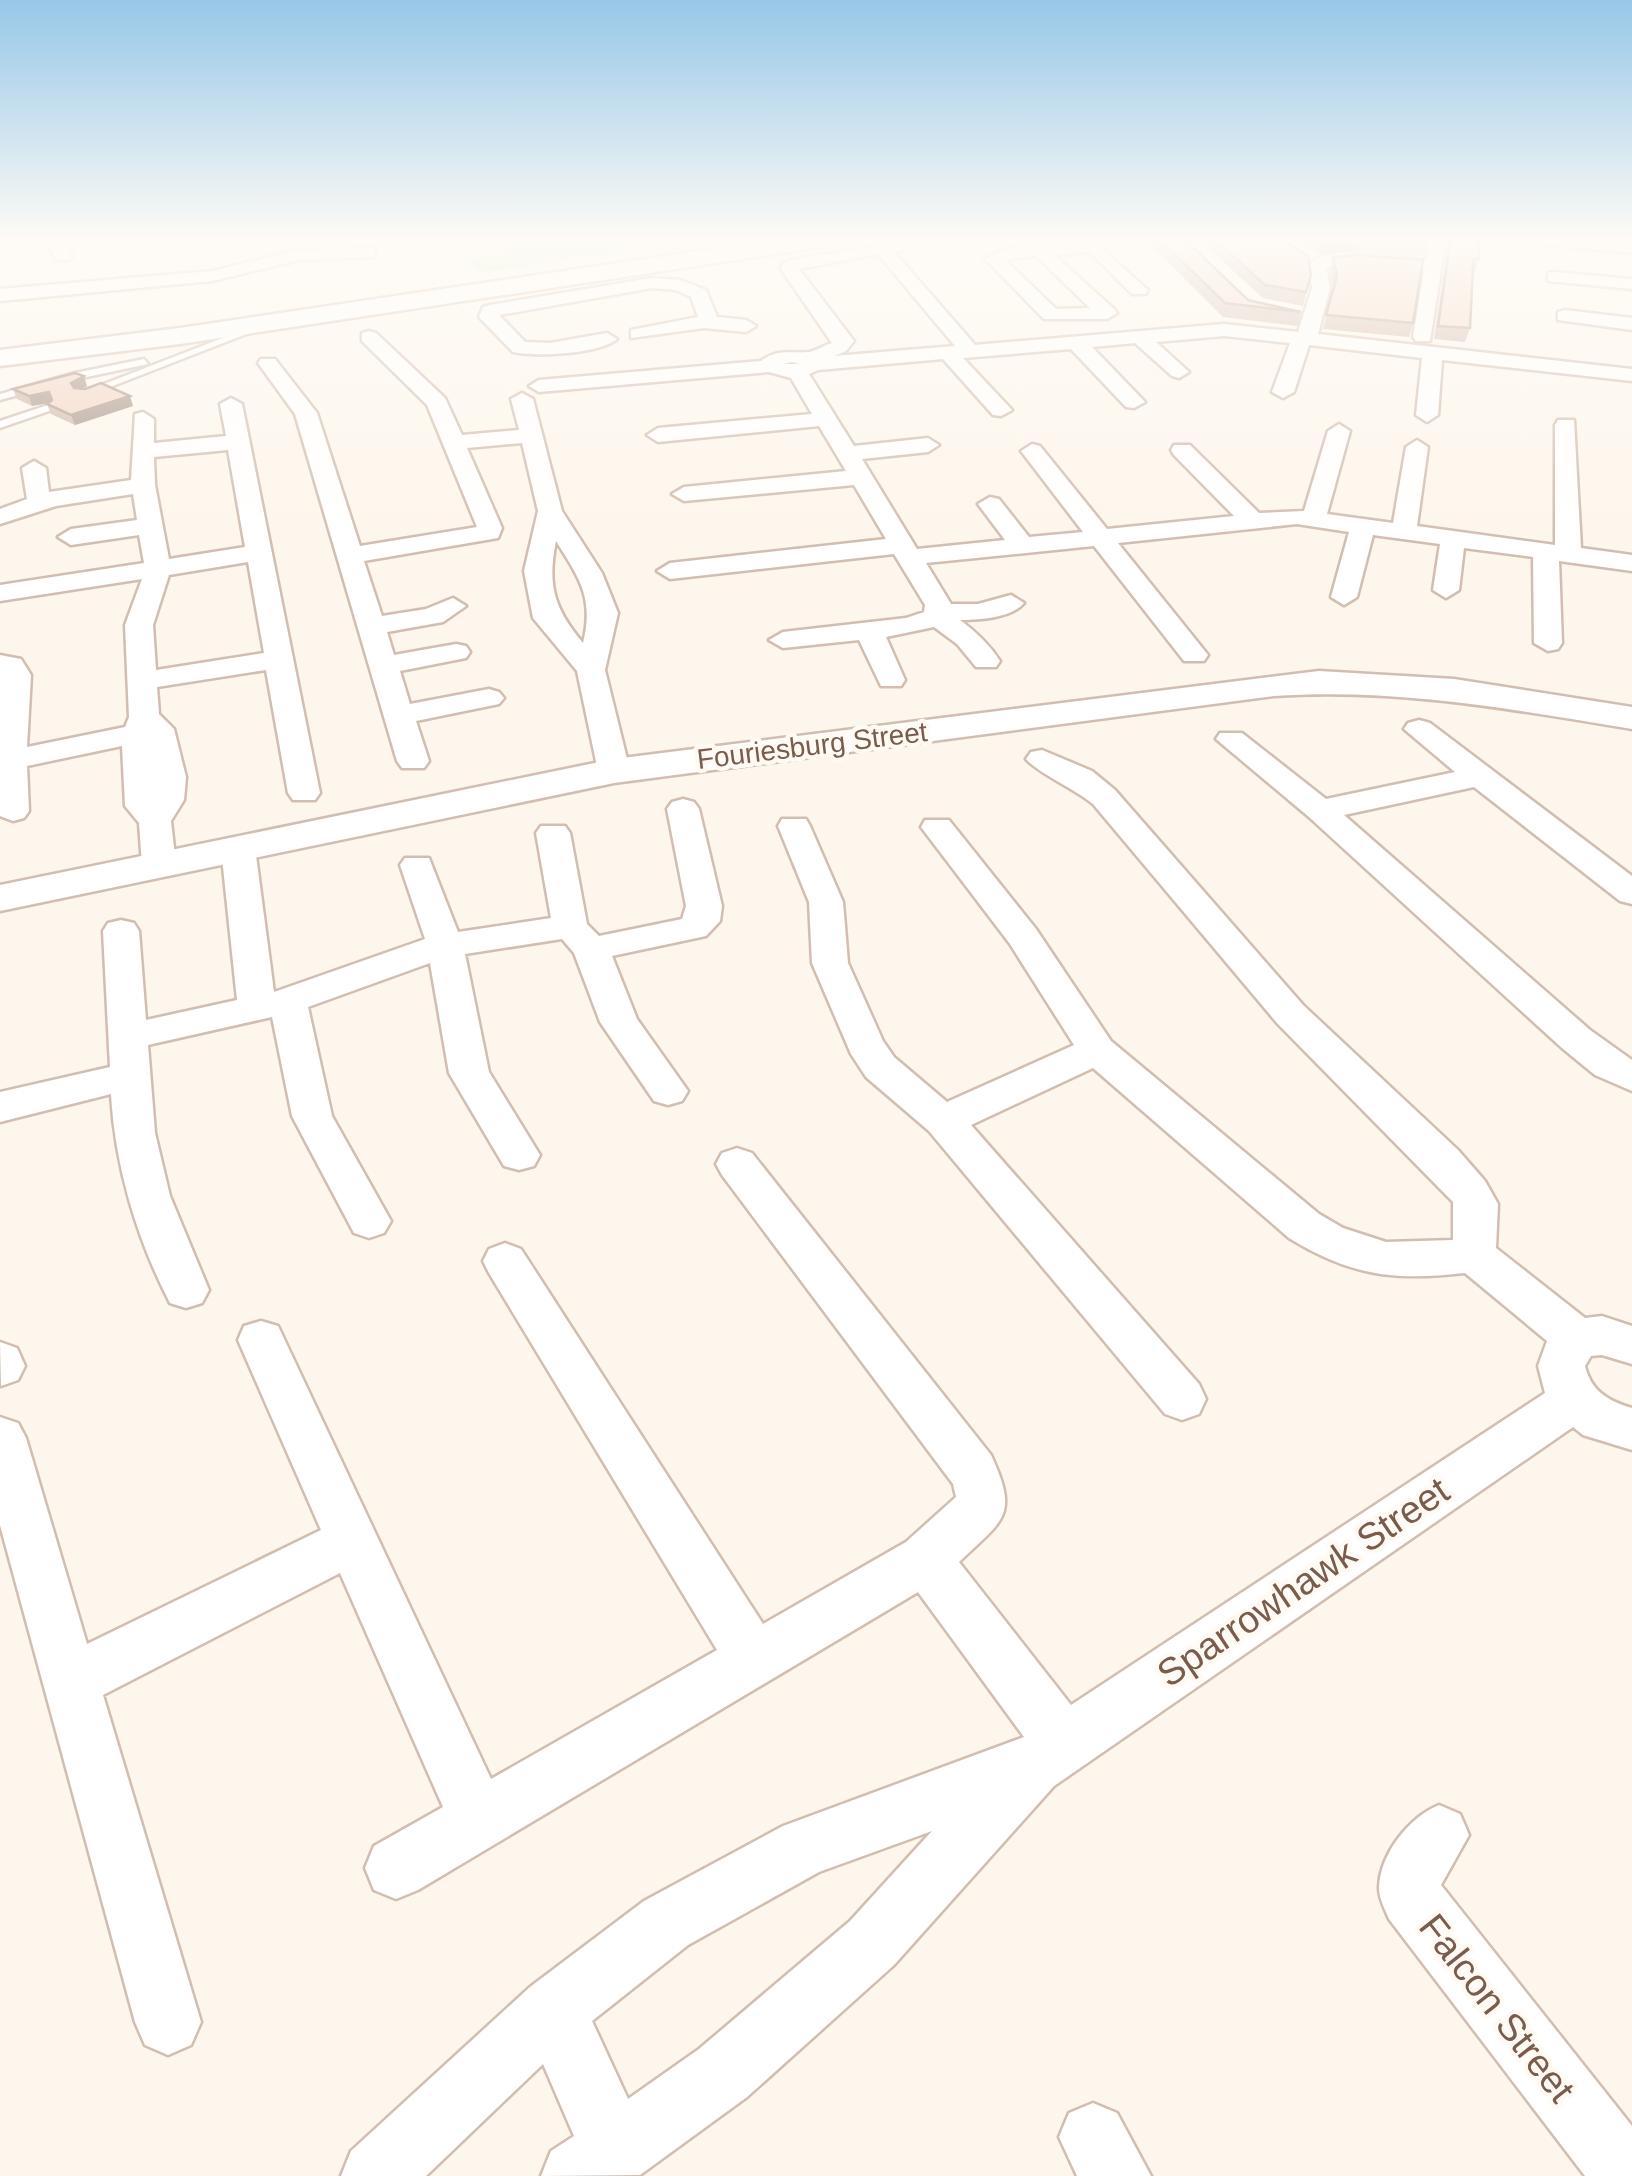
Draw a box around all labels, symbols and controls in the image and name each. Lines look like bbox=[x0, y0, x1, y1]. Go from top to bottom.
street label: Fouriesburg Street bbox=[695, 716, 929, 775]
street label: Sparrowhawk Street bbox=[1149, 1469, 1457, 1695]
street label: Falcon Street bbox=[1411, 1906, 1583, 2110]

